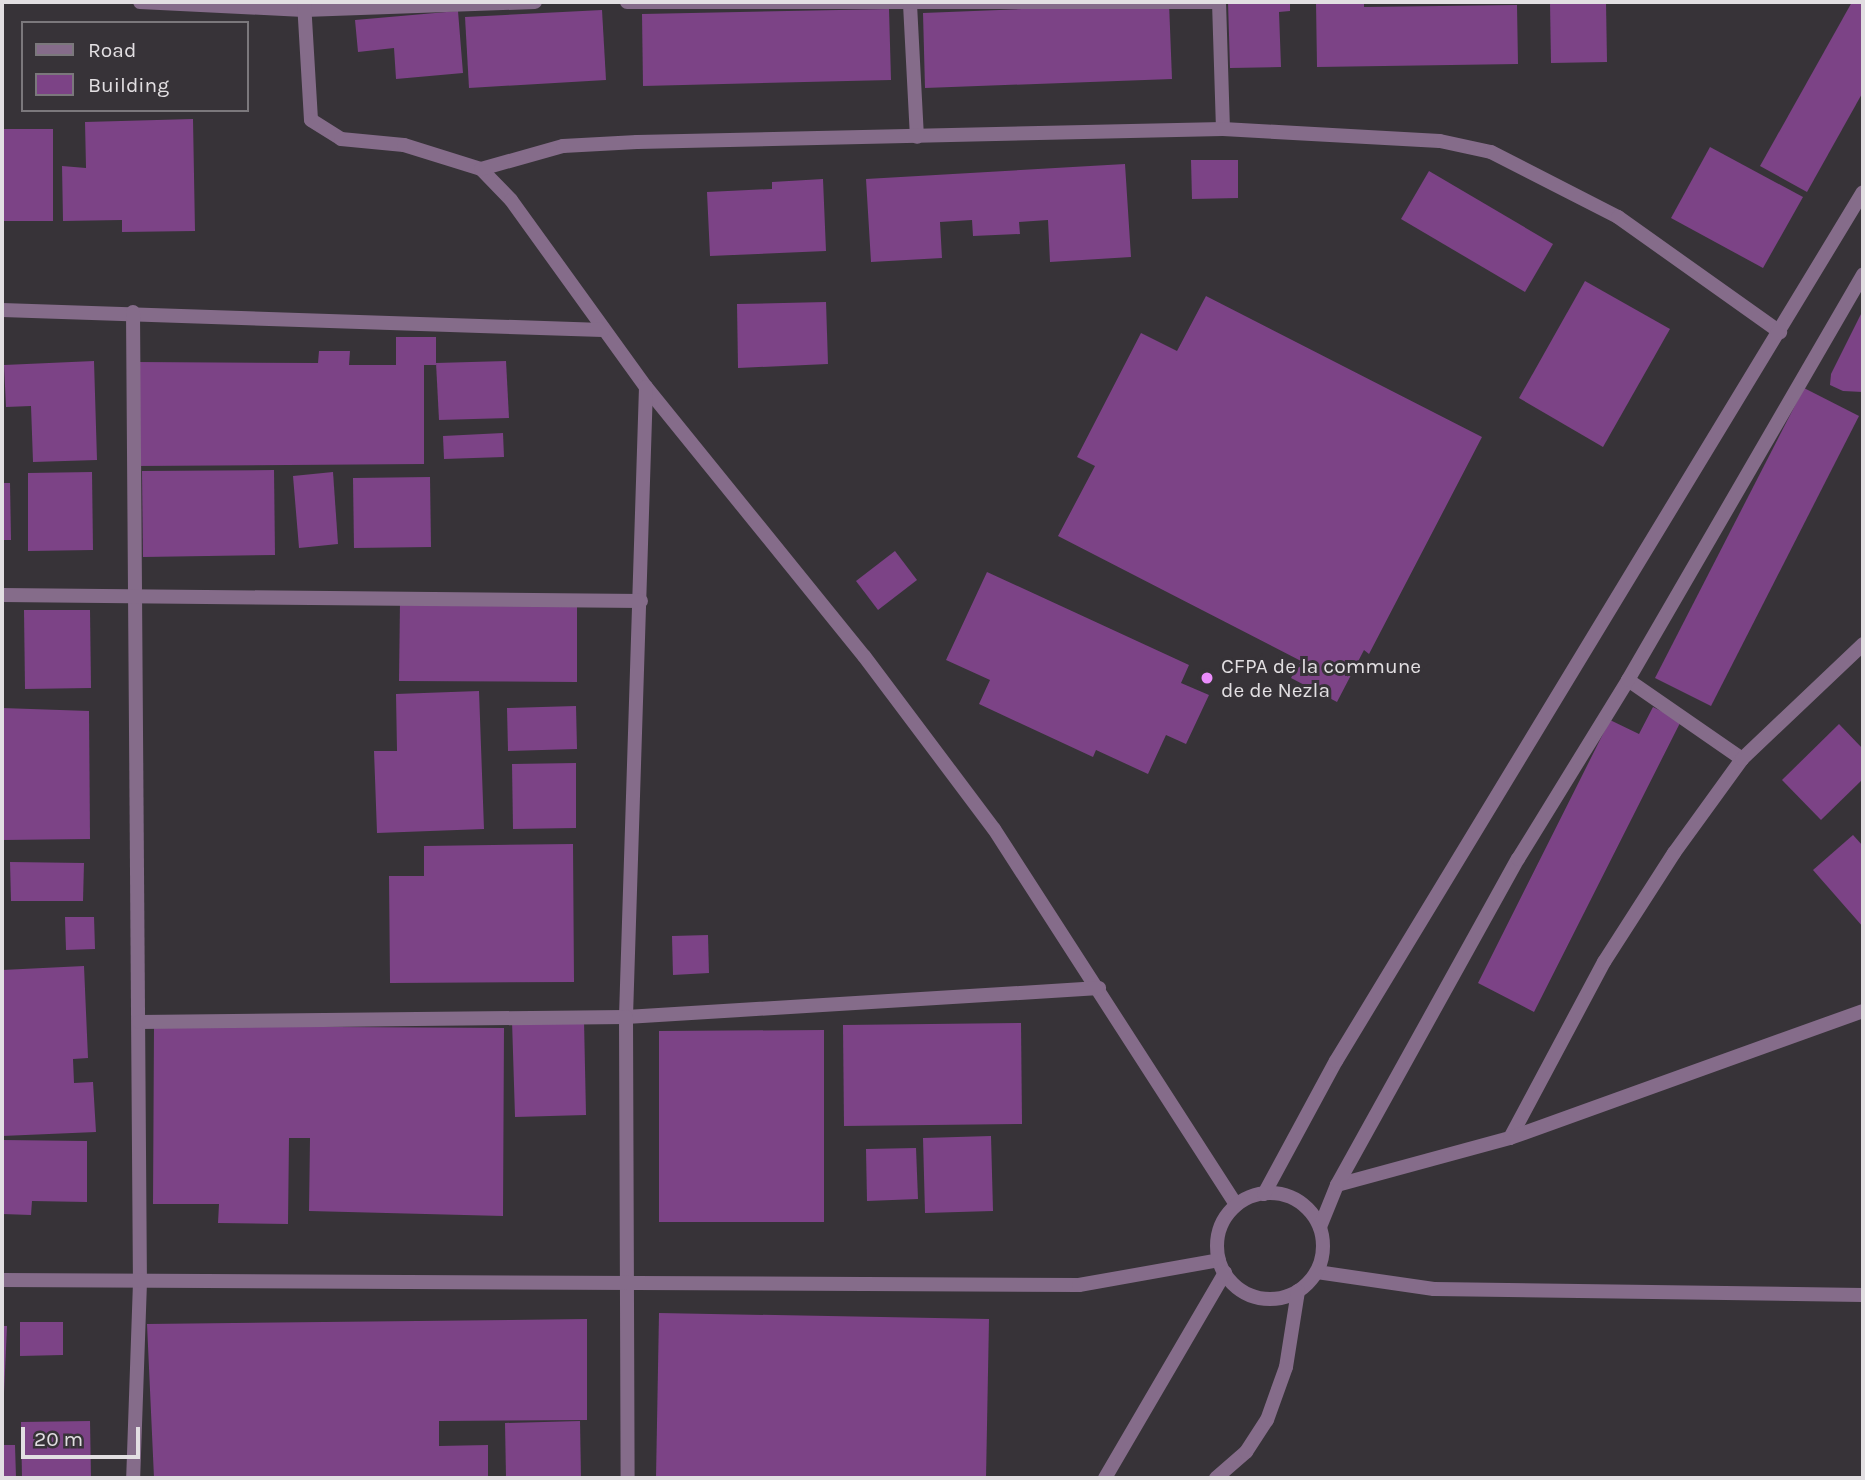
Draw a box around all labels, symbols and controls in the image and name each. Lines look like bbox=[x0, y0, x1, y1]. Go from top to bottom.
legend bbox=[21, 21, 248, 112]
text: Road bbox=[88, 38, 136, 62]
text: Building bbox=[88, 73, 169, 97]
place label: CFPA de la commune de de Nezla bbox=[1221, 653, 1421, 703]
marker: CFPA de la commune de de Nezla bbox=[1199, 670, 1215, 686]
scale bar bbox=[24, 1414, 144, 1458]
text: 20 m bbox=[34, 1427, 83, 1451]

